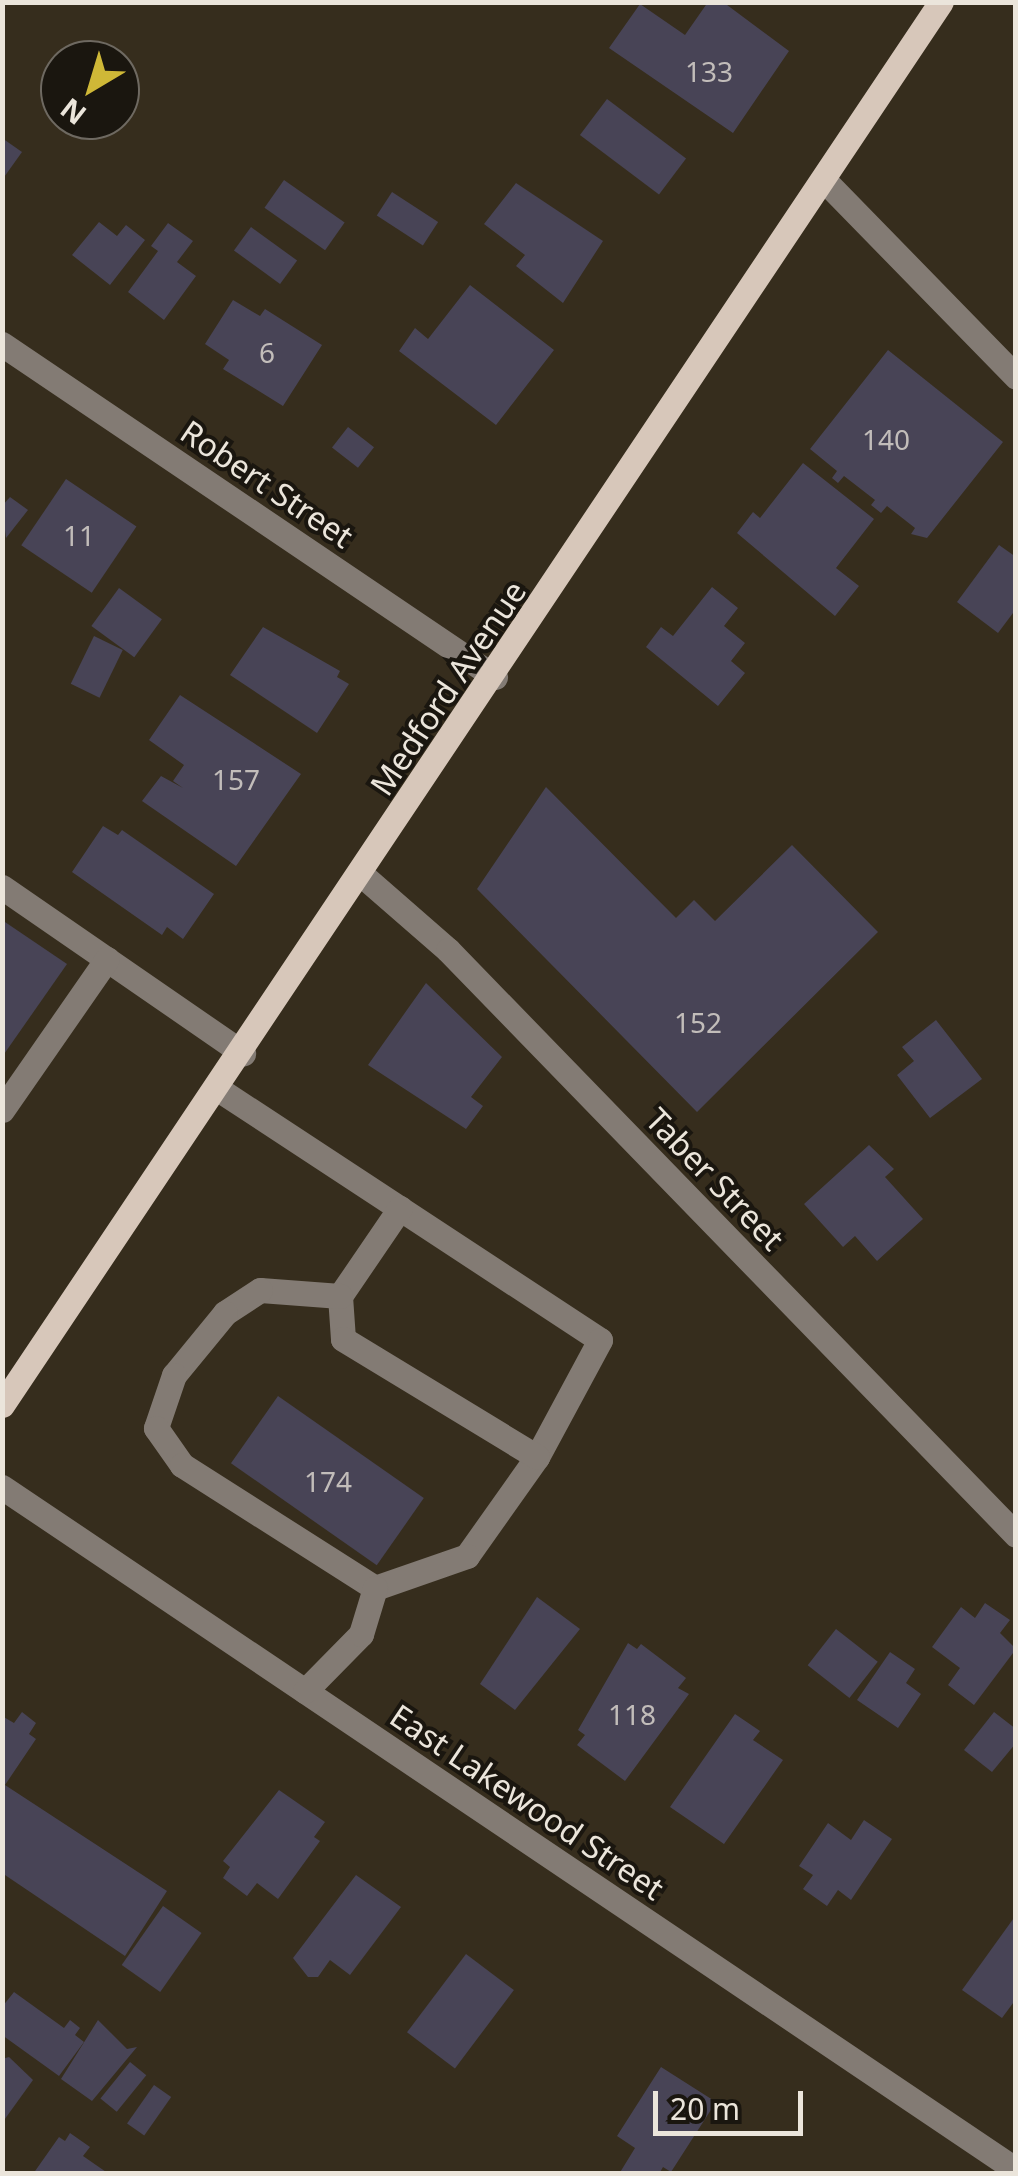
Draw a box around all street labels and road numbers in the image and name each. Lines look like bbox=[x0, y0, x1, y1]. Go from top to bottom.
street label: Robert Street bbox=[174, 412, 360, 556]
street label: Medford Avenue bbox=[362, 574, 534, 802]
street label: Taber Street bbox=[638, 1100, 792, 1258]
street label: East Lakewood Street bbox=[383, 1696, 671, 1908]

